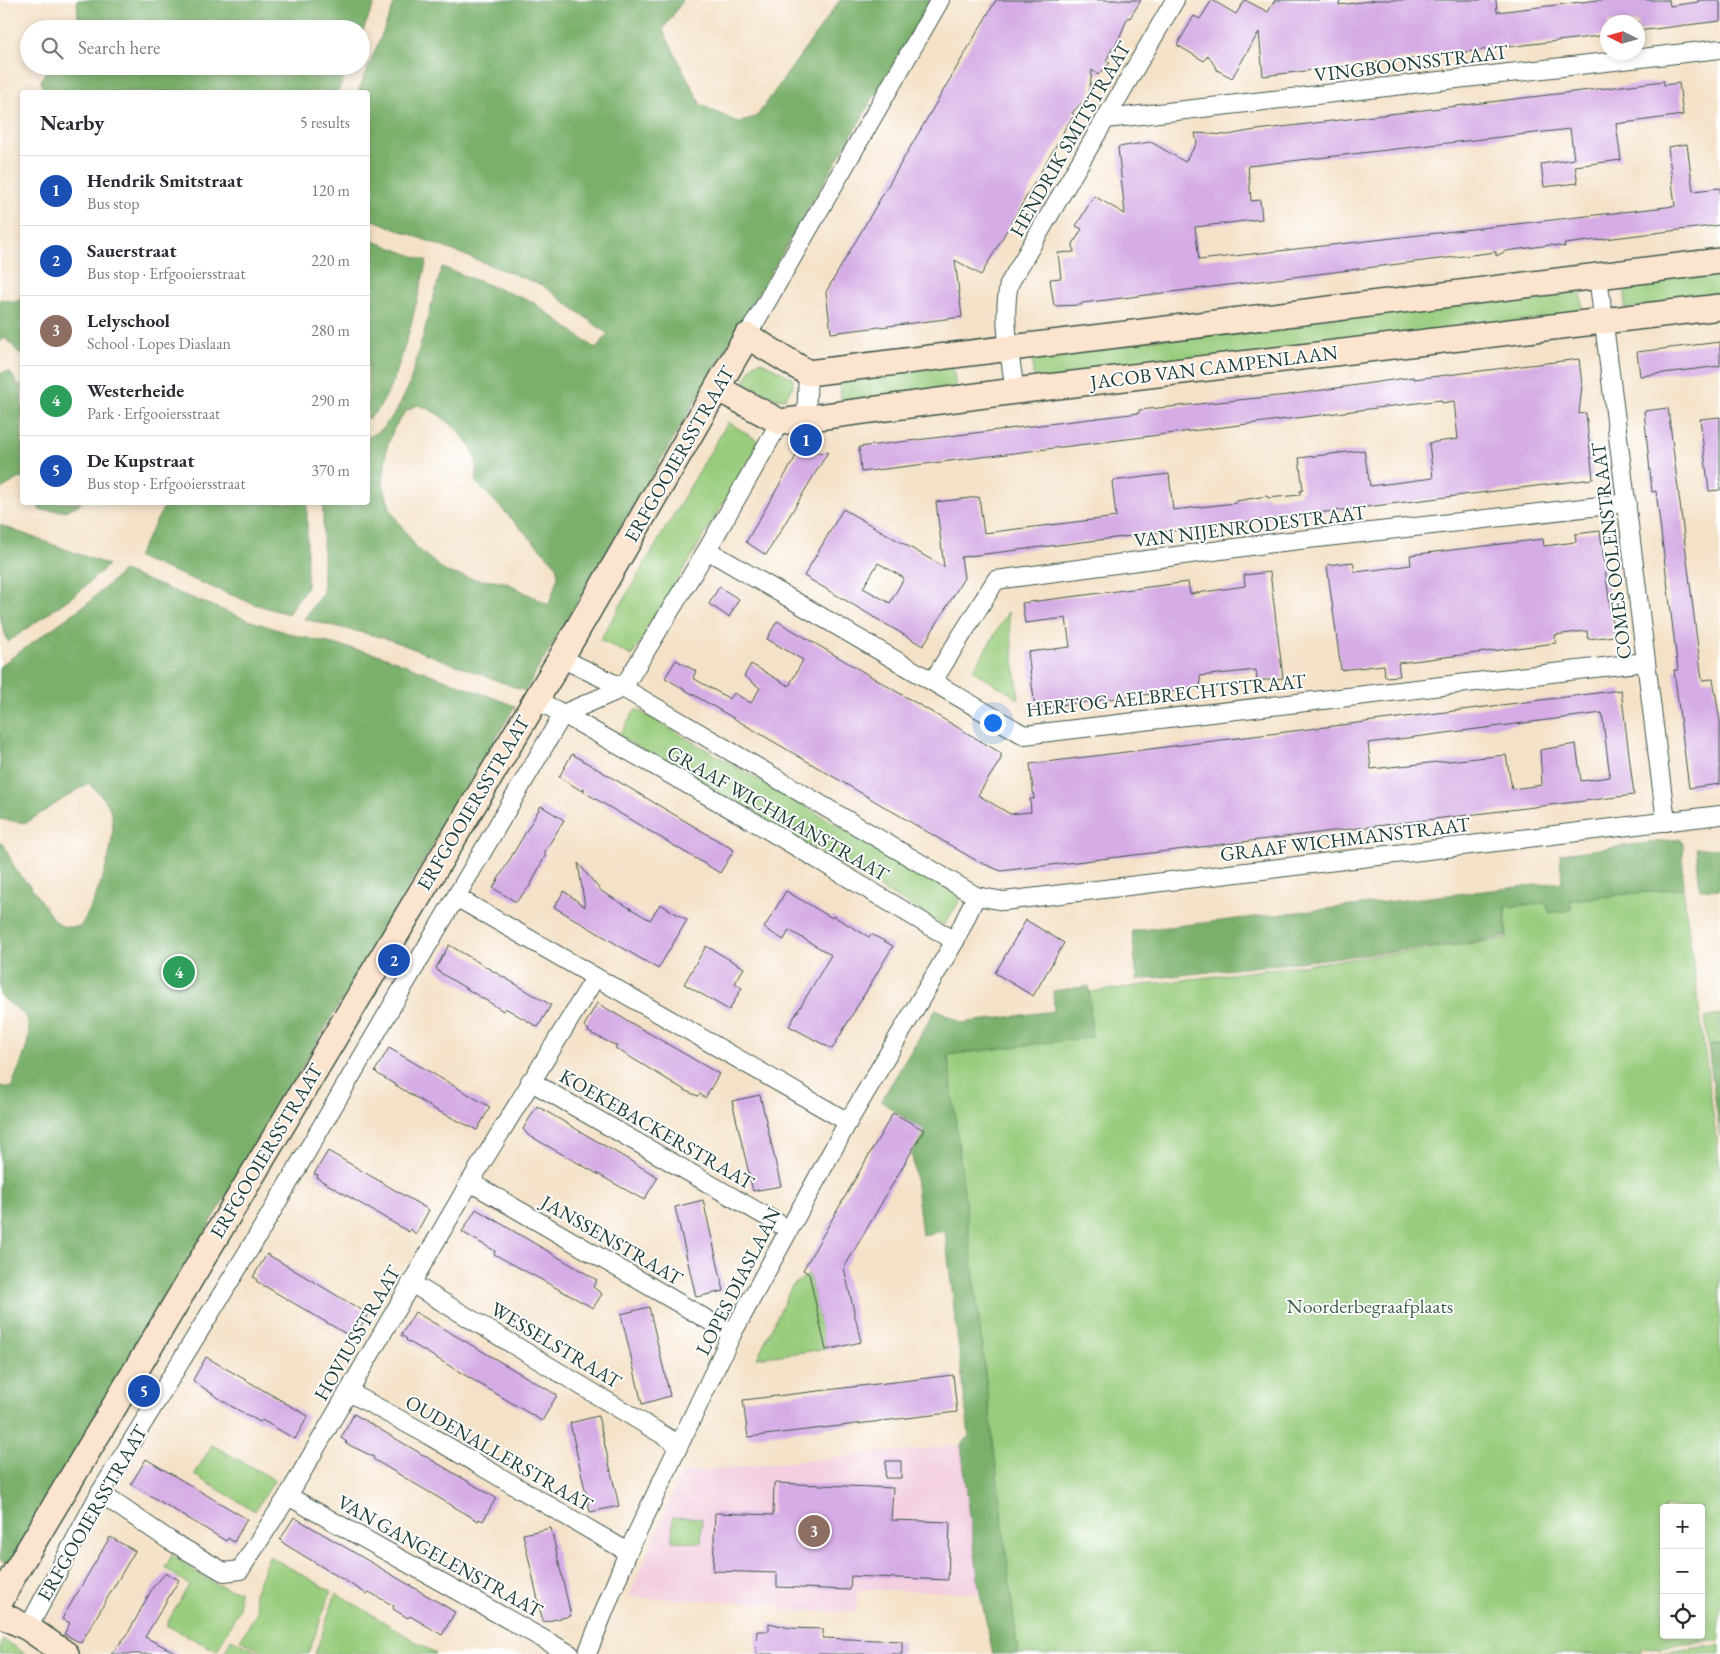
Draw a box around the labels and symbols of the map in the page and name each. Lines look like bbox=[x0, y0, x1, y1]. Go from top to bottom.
north arrow bbox=[1600, 15, 1645, 60]
street label: HENDRIK SMITSTRAAT bbox=[1003, 36, 1137, 241]
street label: VINGBOONSSTRAAT bbox=[1313, 38, 1510, 88]
street label: JACOB VAN CAMPENLAAN bbox=[1087, 339, 1339, 395]
street label: ERFGOOIERSSTRAAT bbox=[618, 361, 740, 547]
pin: 1 bbox=[790, 421, 822, 459]
street label: COMES OOLENSTRAAT bbox=[1585, 440, 1637, 661]
street label: VAN NIJENRODESTRAAT bbox=[1132, 499, 1368, 553]
street label: HERTOG AELBRECHTSTRAAT bbox=[1025, 667, 1308, 723]
street label: ERFGOOIERSSTRAAT bbox=[410, 710, 536, 895]
your location bbox=[980, 710, 1006, 736]
street label: GRAAF WICHMANSTRAAT bbox=[662, 739, 894, 887]
street label: GRAAF WICHMANSTRAAT bbox=[1218, 811, 1472, 867]
pin: 2 bbox=[378, 941, 410, 979]
pin: 4 bbox=[163, 953, 195, 991]
street label: ERFGOOIERSSTRAAT bbox=[203, 1058, 329, 1243]
street label: KOEKEBACKERSTRAAT bbox=[555, 1063, 759, 1196]
street label: JANSSENSTRAAT bbox=[535, 1188, 688, 1291]
street label: LOPES DIASLAAN bbox=[689, 1202, 787, 1359]
street label: HOVIUSSTRAAT bbox=[308, 1260, 407, 1405]
park label: Noorderbegraafplaats bbox=[1287, 1293, 1453, 1319]
street label: WESSELSTRAAT bbox=[486, 1296, 627, 1395]
pin: 5 bbox=[128, 1372, 160, 1410]
street label: OUDENALLERSTRAAT bbox=[401, 1389, 598, 1518]
street label: ERFGOOIERSSTRAAT bbox=[31, 1420, 153, 1606]
street label: VAN GANGELENSTRAAT bbox=[333, 1489, 548, 1624]
pin: 3 bbox=[798, 1512, 830, 1550]

